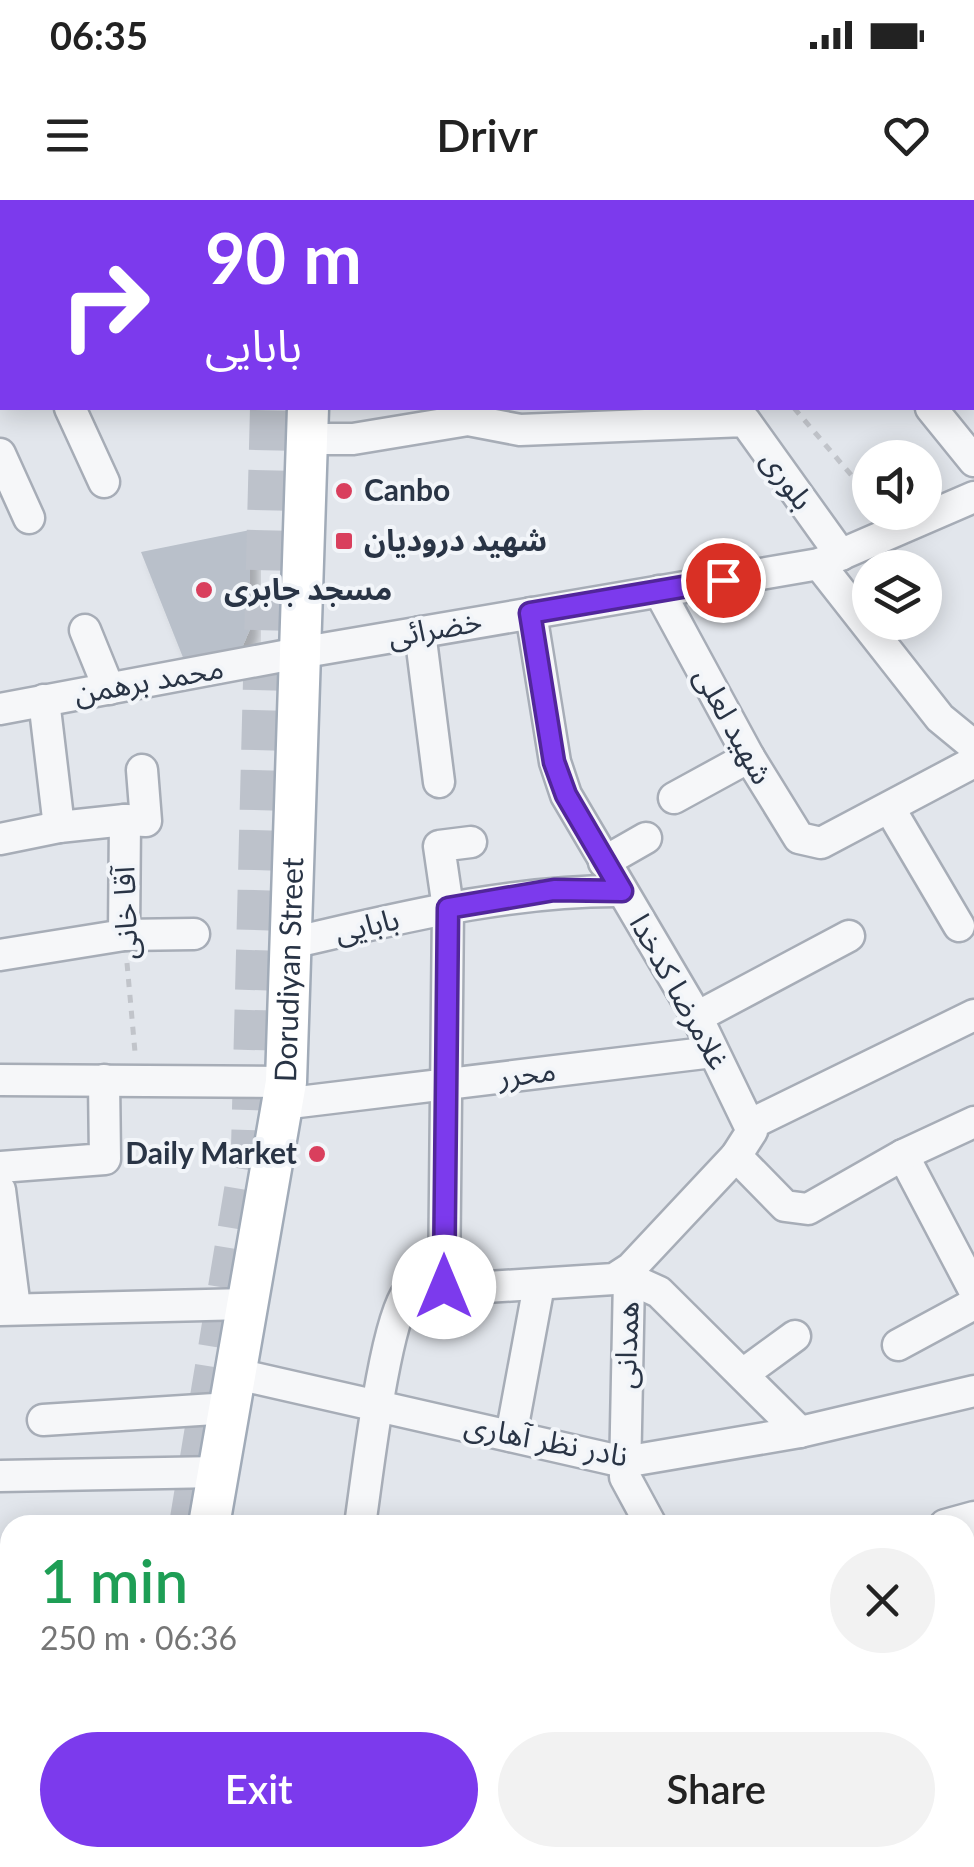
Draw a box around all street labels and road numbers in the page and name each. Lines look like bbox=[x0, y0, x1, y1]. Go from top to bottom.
street label: بلوری bbox=[754, 442, 822, 516]
street label: خضرائی bbox=[385, 601, 485, 654]
street label: محمد برهمن bbox=[71, 648, 226, 711]
street label: شهید لعلی bbox=[687, 660, 782, 790]
street label: Dorudiyan Street bbox=[266, 856, 309, 1083]
street label: آقا خانی bbox=[104, 864, 145, 960]
street label: بابایی bbox=[331, 899, 402, 950]
street label: غلامرضا کدخدا bbox=[622, 907, 738, 1076]
street label: محرر bbox=[495, 1051, 558, 1095]
street label: همدانی bbox=[605, 1300, 646, 1389]
street label: نادر نظر آهاری bbox=[462, 1406, 631, 1473]

